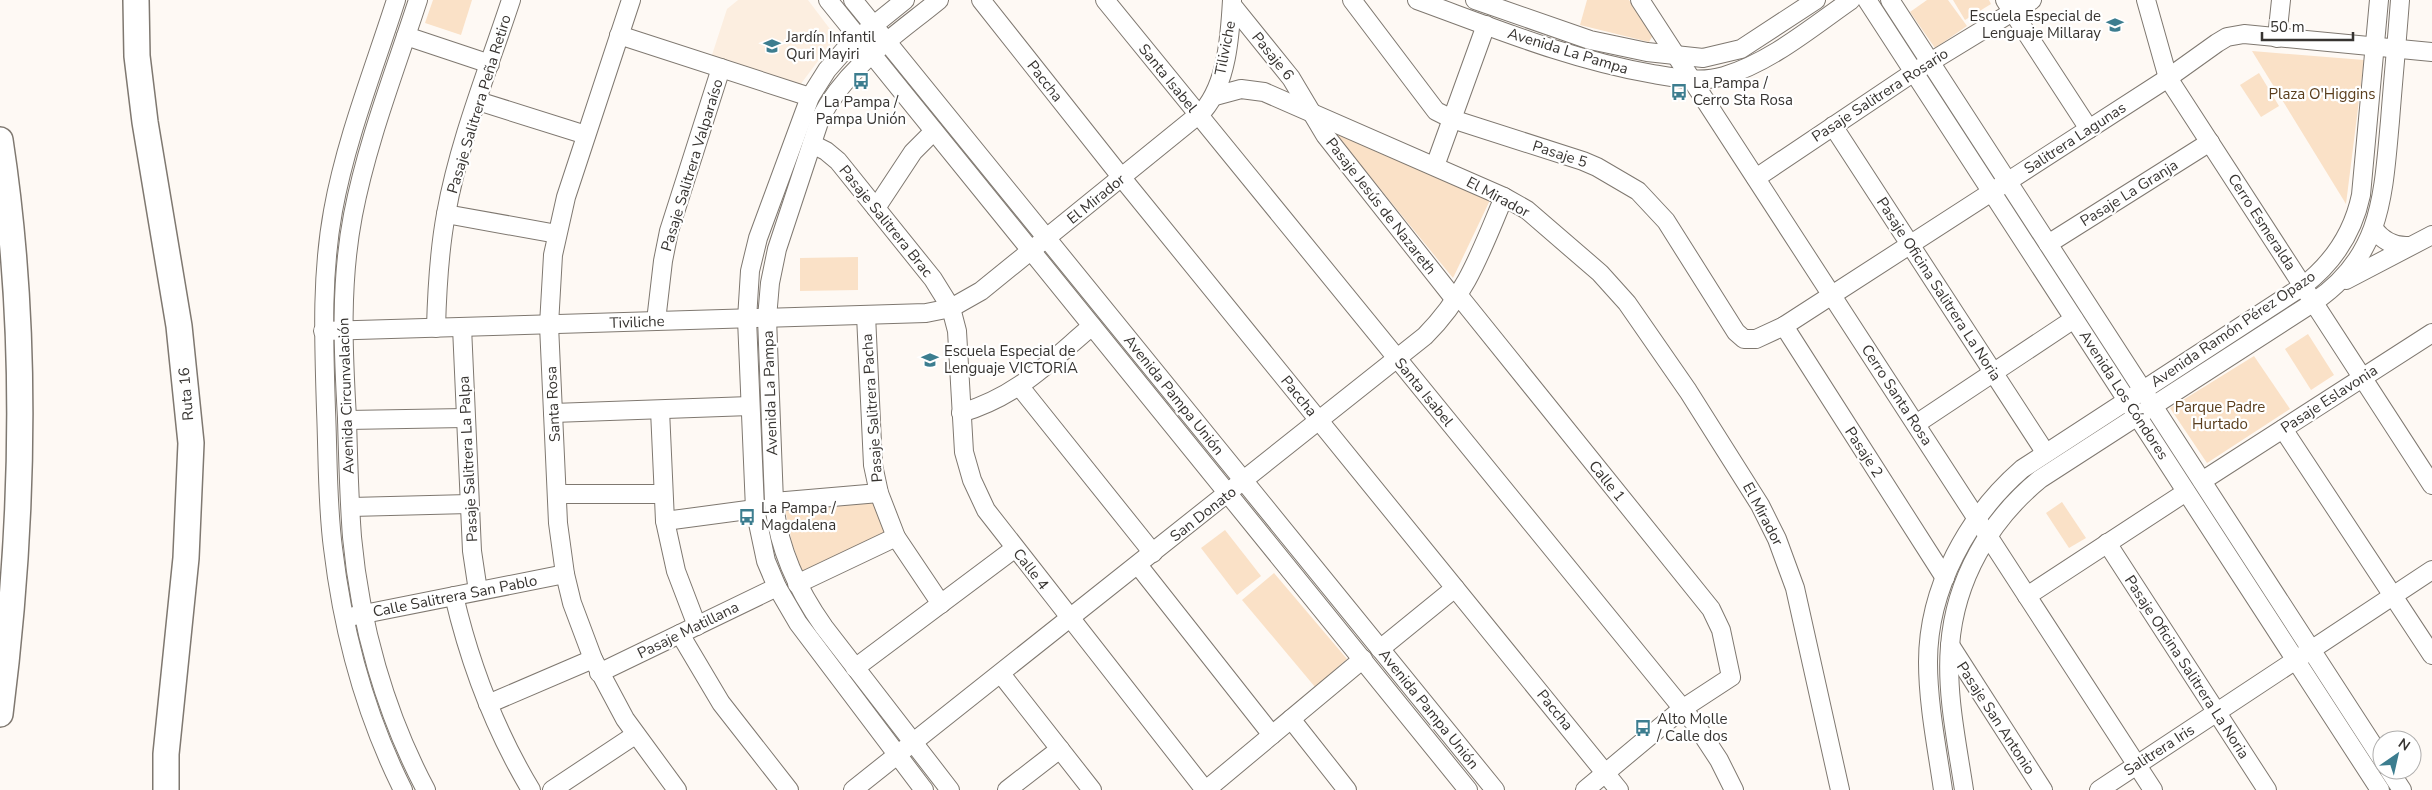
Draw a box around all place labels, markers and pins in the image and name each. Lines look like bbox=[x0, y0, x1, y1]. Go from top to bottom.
place label: Escuela Especial de Lenguaje Millaray bbox=[1970, 6, 2101, 43]
school or university icon: Escuela Especial de Lenguaje Millaray bbox=[2105, 15, 2125, 35]
place label: Jardín Infantil Quri Mayiri bbox=[785, 27, 876, 64]
school or university icon: Jardín Infantil Quri Mayiri bbox=[762, 36, 782, 56]
bus stop icon: La Pampa / Pampa Unión bbox=[851, 71, 871, 91]
place label: La Pampa / Cerro Sta Rosa bbox=[1693, 73, 1793, 110]
bus stop icon: La Pampa / Cerro Sta Rosa bbox=[1669, 82, 1689, 102]
place label: La Pampa / Pampa Unión bbox=[816, 92, 906, 129]
place label: Escuela Especial de Lenguaje VICTORIA bbox=[944, 341, 1078, 378]
school or university icon: Escuela Especial de Lenguaje VICTORIA bbox=[920, 350, 940, 370]
place label: La Pampa / Magdalena bbox=[761, 498, 836, 535]
bus stop icon: La Pampa / Magdalena bbox=[737, 507, 757, 527]
place label: Alto Molle / Calle dos bbox=[1656, 709, 1728, 746]
bus stop icon: Alto Molle / Calle dos bbox=[1633, 718, 1653, 738]

